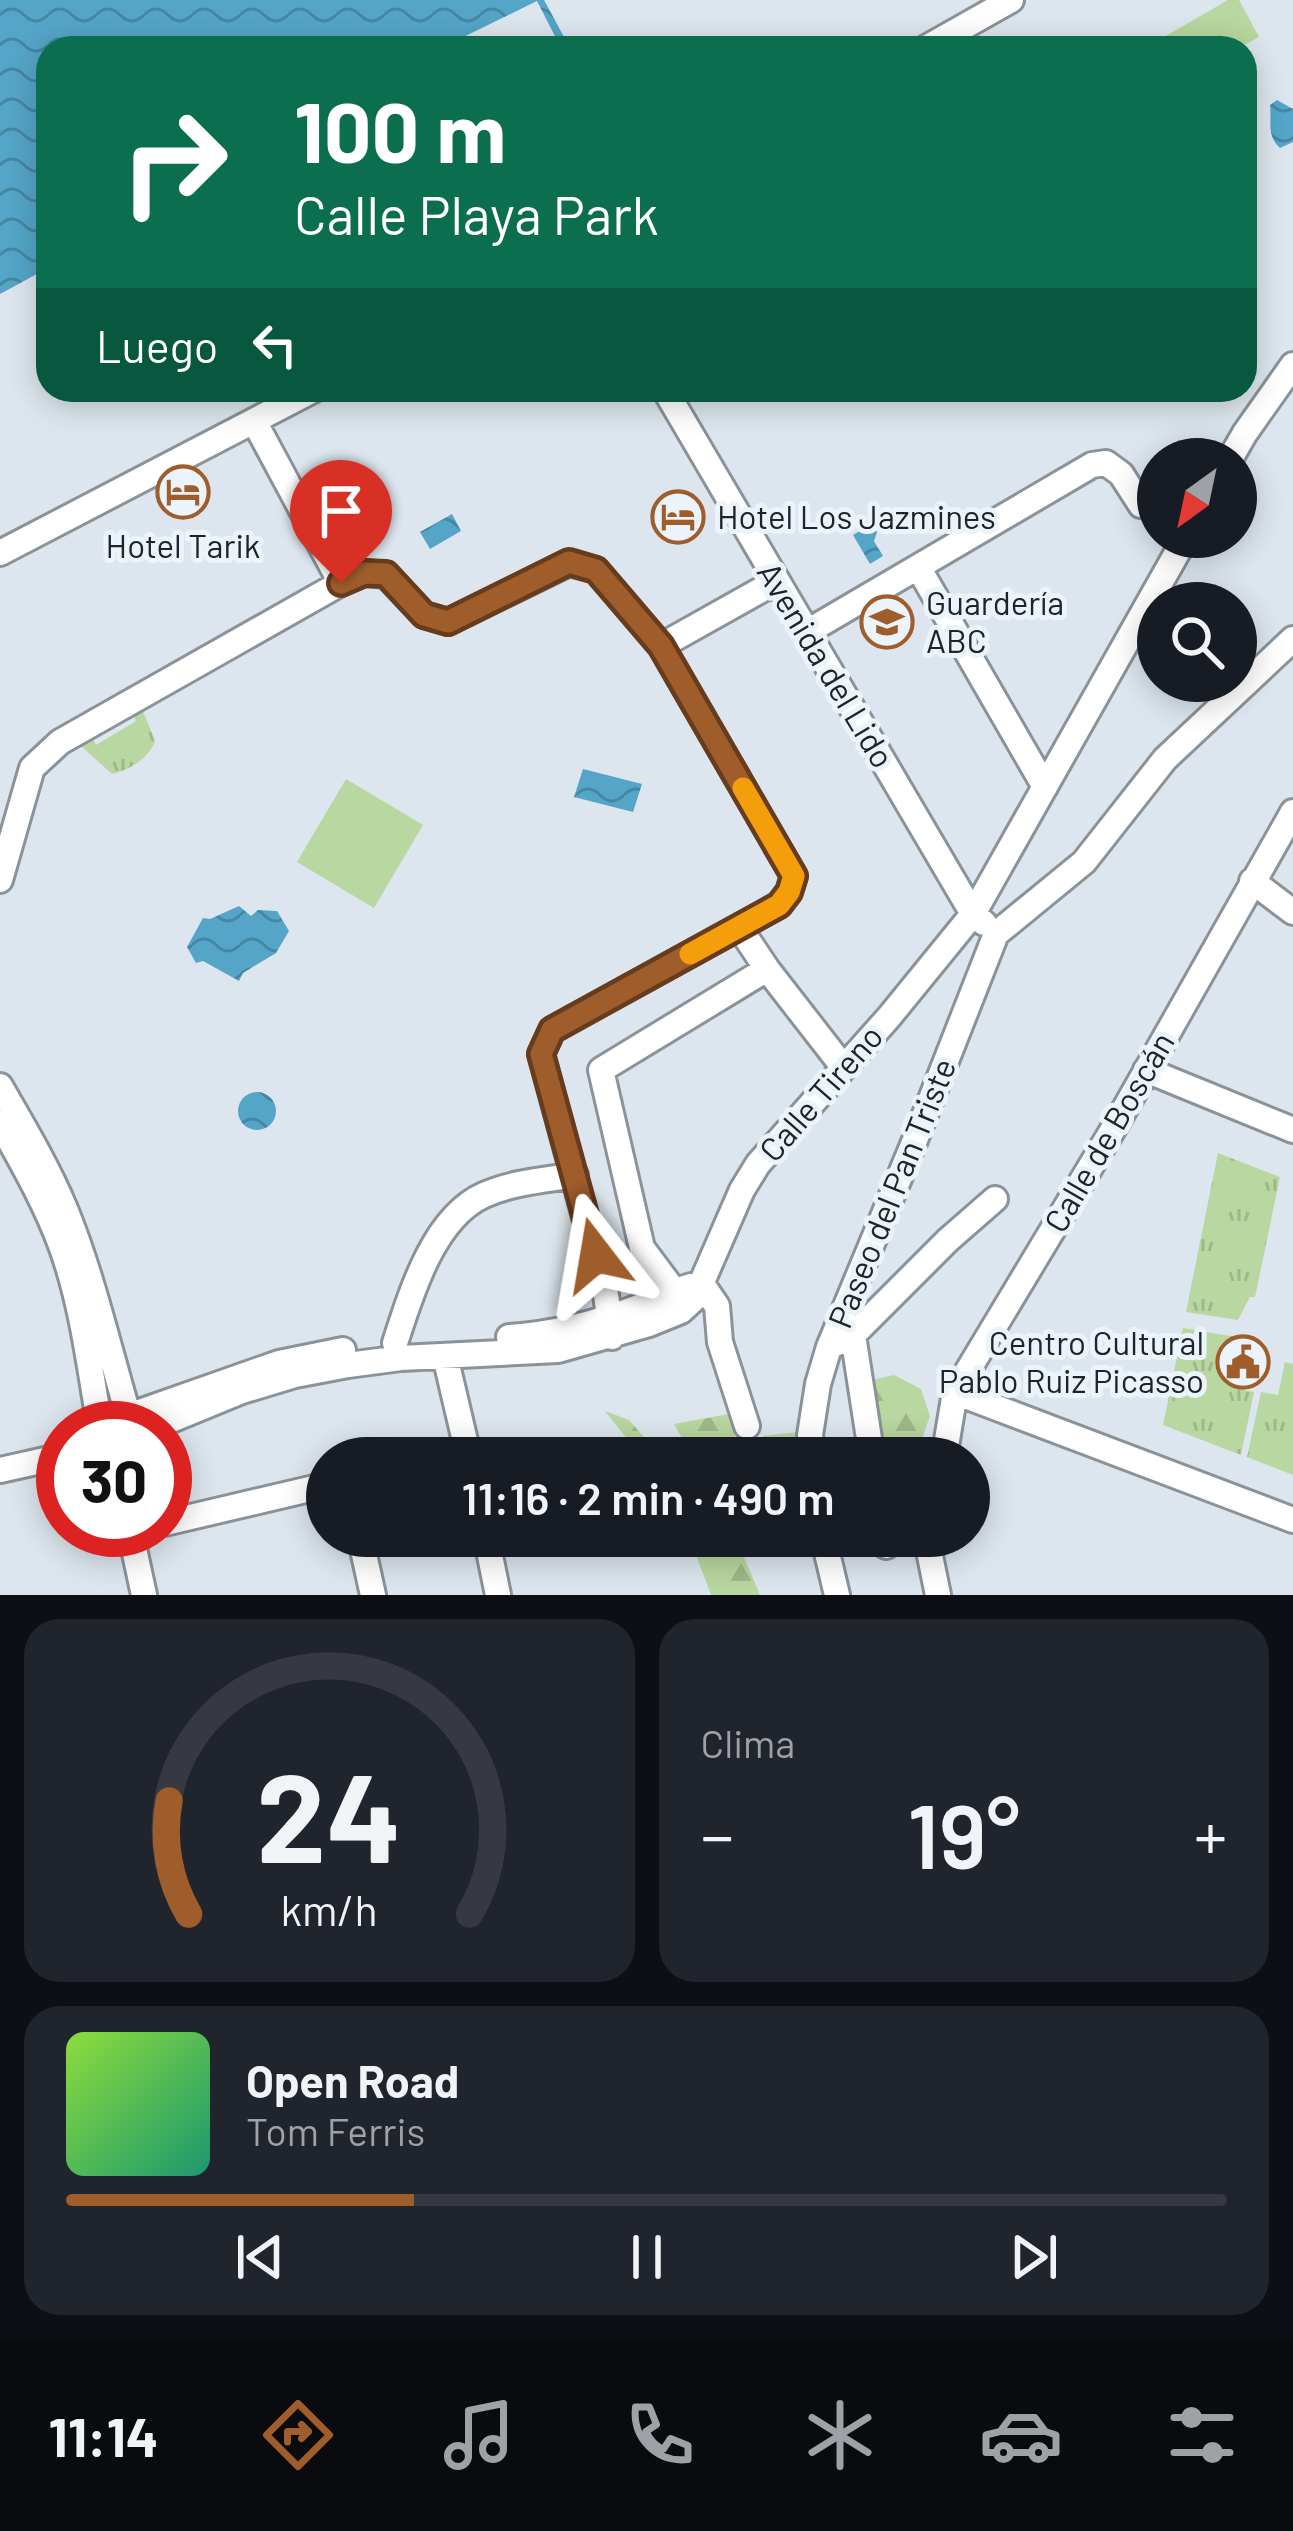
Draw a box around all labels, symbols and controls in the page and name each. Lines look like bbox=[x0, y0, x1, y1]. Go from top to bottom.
text: 100 m bbox=[294, 79, 506, 180]
icon: right bbox=[96, 84, 252, 240]
text: Calle Playa Park bbox=[294, 181, 659, 246]
icon: left bbox=[242, 312, 308, 378]
text: Luego bbox=[96, 318, 218, 372]
north arrow bbox=[1137, 438, 1257, 558]
map controls bbox=[1137, 438, 1257, 702]
pin bbox=[290, 460, 392, 583]
hotel icon: Hotel Tarik bbox=[155, 464, 211, 520]
icon: arrive bbox=[308, 478, 374, 544]
hotel icon: Hotel Los Jazmines bbox=[650, 489, 706, 545]
place label: Hotel Los Jazmines bbox=[717, 496, 996, 536]
place label: Hotel Tarik bbox=[106, 525, 260, 565]
street label: Avenida del Lido bbox=[750, 555, 904, 774]
place label: Guardería ABC bbox=[926, 582, 1064, 660]
button: search bbox=[1137, 582, 1257, 702]
school or university icon: Guardería ABC bbox=[859, 594, 915, 650]
street label: Calle Tireno bbox=[750, 1016, 890, 1169]
street label: Calle de Boscán bbox=[1035, 1024, 1182, 1239]
street label: Paseo del Pan Triste bbox=[819, 1052, 963, 1333]
position arrow bbox=[533, 1192, 659, 1318]
place label: Centro Cultural Pablo Ruiz Picasso bbox=[939, 1322, 1204, 1400]
public building icon: Centro Cultural Pablo Ruiz Picasso bbox=[1215, 1334, 1271, 1390]
speed limit sign: 30 bbox=[36, 1401, 192, 1557]
text: 11:16 · 2 min · 490 m bbox=[461, 1470, 835, 1524]
text: Clima bbox=[701, 1719, 795, 1766]
text: 24 bbox=[257, 1738, 402, 1888]
text: 19° bbox=[907, 1779, 1020, 1887]
text: − bbox=[701, 1794, 734, 1873]
text: + bbox=[1194, 1794, 1227, 1873]
text: km/h bbox=[281, 1882, 378, 1934]
text: Open Road bbox=[246, 2053, 459, 2107]
text: Tom Ferris bbox=[246, 2107, 425, 2154]
icon: previous bbox=[227, 2224, 293, 2290]
icon: pause bbox=[614, 2224, 680, 2290]
icon: next bbox=[1001, 2224, 1067, 2290]
icon: directions bbox=[256, 2393, 340, 2477]
icon: music bbox=[437, 2393, 521, 2477]
icon: phone bbox=[618, 2393, 702, 2477]
icon: climate bbox=[798, 2393, 882, 2477]
icon: car bbox=[979, 2393, 1063, 2477]
icon: filters bbox=[1160, 2393, 1244, 2477]
text: 11:14 bbox=[48, 2403, 159, 2468]

